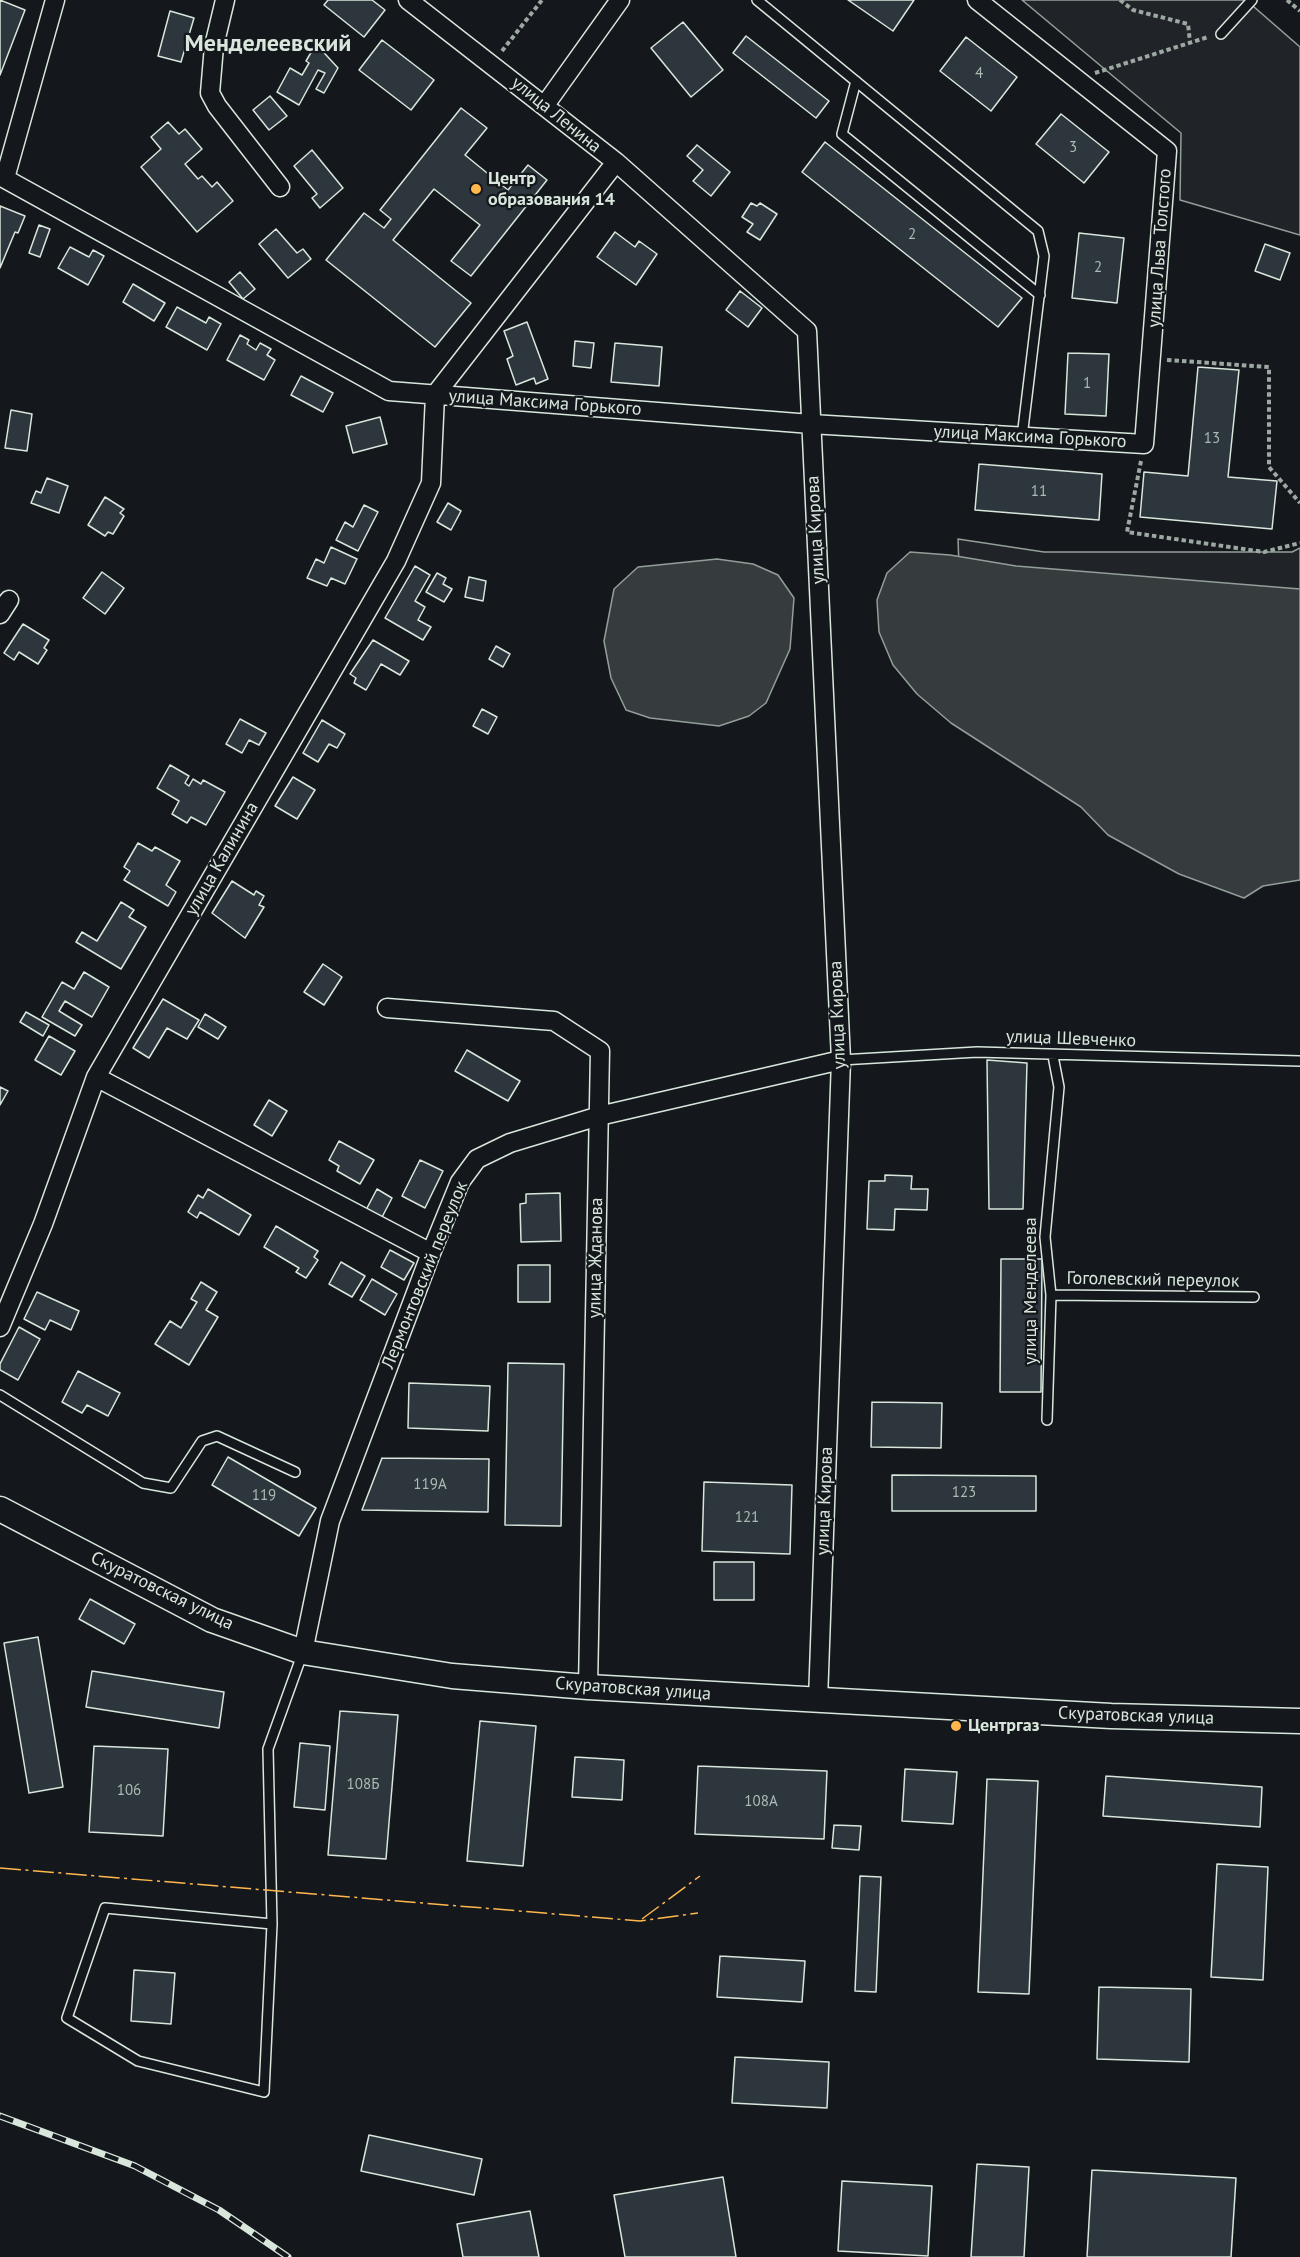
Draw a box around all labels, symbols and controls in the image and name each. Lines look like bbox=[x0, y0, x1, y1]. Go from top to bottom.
district label: Менделеевский bbox=[185, 30, 351, 58]
house number: 4 bbox=[975, 65, 983, 83]
street label: улица Ленина bbox=[507, 72, 605, 158]
house number: 3 bbox=[1069, 139, 1077, 157]
place label: Центр образования 14 bbox=[488, 168, 615, 210]
street label: улица Льва Толстого bbox=[1144, 168, 1176, 328]
marker: Центр образования 14 bbox=[469, 182, 483, 196]
house number: 2 bbox=[908, 226, 916, 244]
house number: 2 bbox=[1094, 259, 1102, 277]
house number: 1 bbox=[1083, 375, 1091, 393]
street label: улица Максима Горького bbox=[448, 385, 642, 421]
street label: улица Максима Горького bbox=[933, 421, 1127, 453]
house number: 13 bbox=[1204, 430, 1220, 448]
street label: улица Кирова bbox=[802, 475, 830, 585]
house number: 11 bbox=[1031, 483, 1047, 501]
street label: улица Калинина bbox=[181, 798, 263, 920]
street label: улица Кирова bbox=[825, 960, 851, 1070]
street label: улица Шевченко bbox=[1006, 1026, 1136, 1052]
street label: Лермонтовский переулок bbox=[377, 1178, 473, 1372]
street label: улица Жданова bbox=[584, 1197, 608, 1319]
street label: улица Менделеева bbox=[1020, 1217, 1042, 1365]
street label: Гоголевский переулок bbox=[1066, 1268, 1240, 1292]
street label: улица Кирова bbox=[812, 1446, 838, 1556]
house number: 119А bbox=[413, 1476, 447, 1494]
house number: 123 bbox=[952, 1484, 976, 1502]
house number: 119 bbox=[252, 1487, 276, 1505]
house number: 121 bbox=[735, 1509, 759, 1527]
street label: Скуратовская улица bbox=[87, 1547, 237, 1635]
street label: Скуратовская улица bbox=[554, 1673, 712, 1705]
street label: Скуратовская улица bbox=[1058, 1702, 1214, 1730]
place label: Центргаз bbox=[968, 1715, 1039, 1737]
marker: Центргаз bbox=[949, 1719, 963, 1733]
house number: 108Б bbox=[347, 1776, 379, 1794]
house number: 106 bbox=[117, 1782, 141, 1800]
house number: 108А bbox=[744, 1793, 778, 1811]

